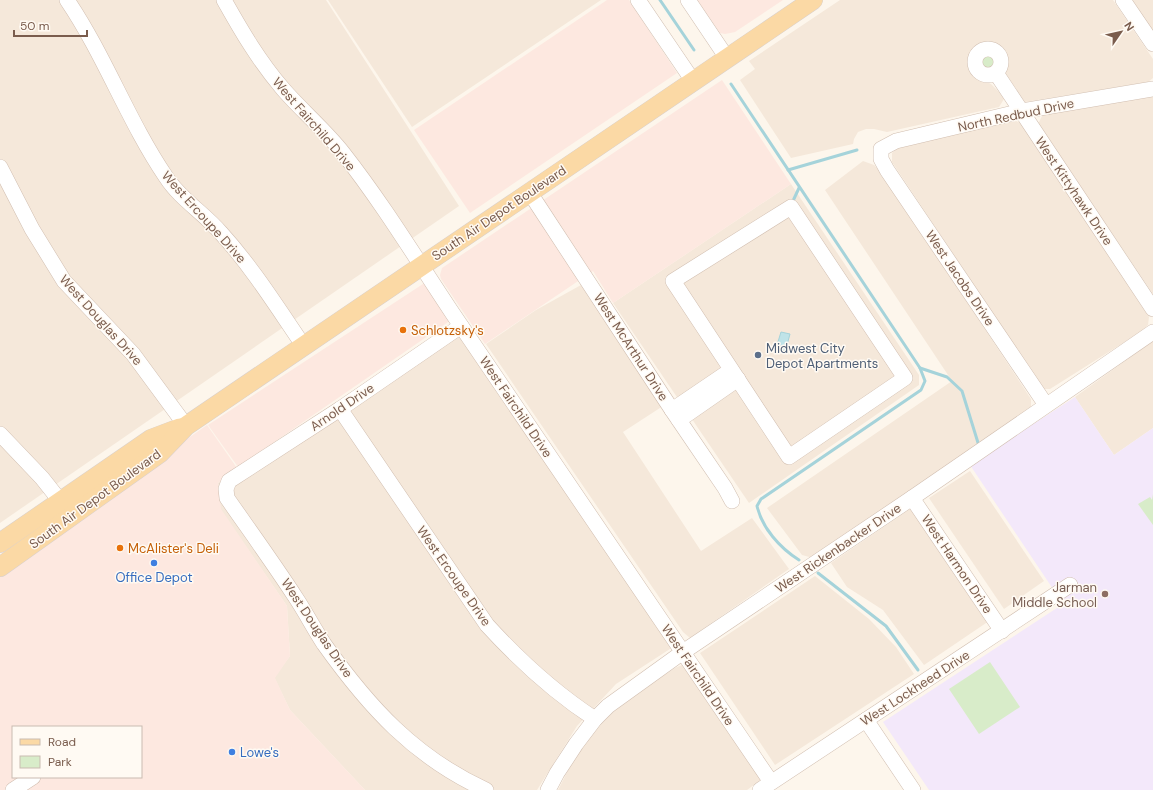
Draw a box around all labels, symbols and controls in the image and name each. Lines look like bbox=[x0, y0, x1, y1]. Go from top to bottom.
scale bar bbox=[14, 12, 87, 38]
north arrow bbox=[1101, 12, 1141, 52]
text: 50 m bbox=[20, 18, 49, 34]
text: N bbox=[1121, 19, 1137, 34]
street label: West Fairchild Drive bbox=[269, 74, 359, 174]
street label: North Redbud Drive bbox=[956, 94, 1076, 136]
street label: West Kittyhawk Drive bbox=[1031, 133, 1117, 249]
street label: South Air Depot Boulevard bbox=[429, 162, 569, 264]
street label: West Ercoupe Drive bbox=[158, 167, 250, 267]
street label: West Jacobs Drive bbox=[922, 227, 998, 329]
street label: West Douglas Drive bbox=[56, 271, 146, 369]
street label: West McArthur Drive bbox=[590, 290, 672, 404]
place label: Schlotzsky's bbox=[411, 322, 484, 339]
marker: Schlotzsky's bbox=[398, 325, 408, 335]
place label: Midwest City Depot Apartments bbox=[766, 340, 878, 372]
marker: Midwest City Depot Apartments bbox=[753, 350, 763, 360]
street label: West Fairchild Drive bbox=[476, 353, 556, 461]
street label: Arnold Drive bbox=[307, 379, 377, 435]
street label: South Air Depot Boulevard bbox=[26, 446, 164, 552]
street label: West Rickenbacker Drive bbox=[772, 499, 904, 597]
street label: West Harmon Drive bbox=[918, 511, 996, 617]
street label: West Ercoupe Drive bbox=[413, 523, 495, 629]
place label: McAlister's Deli bbox=[128, 540, 219, 557]
marker: McAlister's Deli bbox=[115, 543, 125, 553]
marker: Office Depot bbox=[149, 558, 159, 568]
place label: Office Depot bbox=[115, 569, 193, 586]
street label: West Douglas Drive bbox=[277, 575, 357, 681]
place label: Jarman Middle School bbox=[1012, 579, 1097, 611]
marker: Jarman Middle School bbox=[1100, 589, 1110, 599]
street label: West Fairchild Drive bbox=[658, 621, 738, 729]
street label: West Lockheed Drive bbox=[857, 646, 973, 730]
legend bbox=[12, 726, 142, 778]
text: Road bbox=[48, 734, 76, 750]
place label: Lowe's bbox=[240, 744, 279, 761]
marker: Lowe's bbox=[227, 747, 237, 757]
text: Park bbox=[48, 754, 72, 770]

